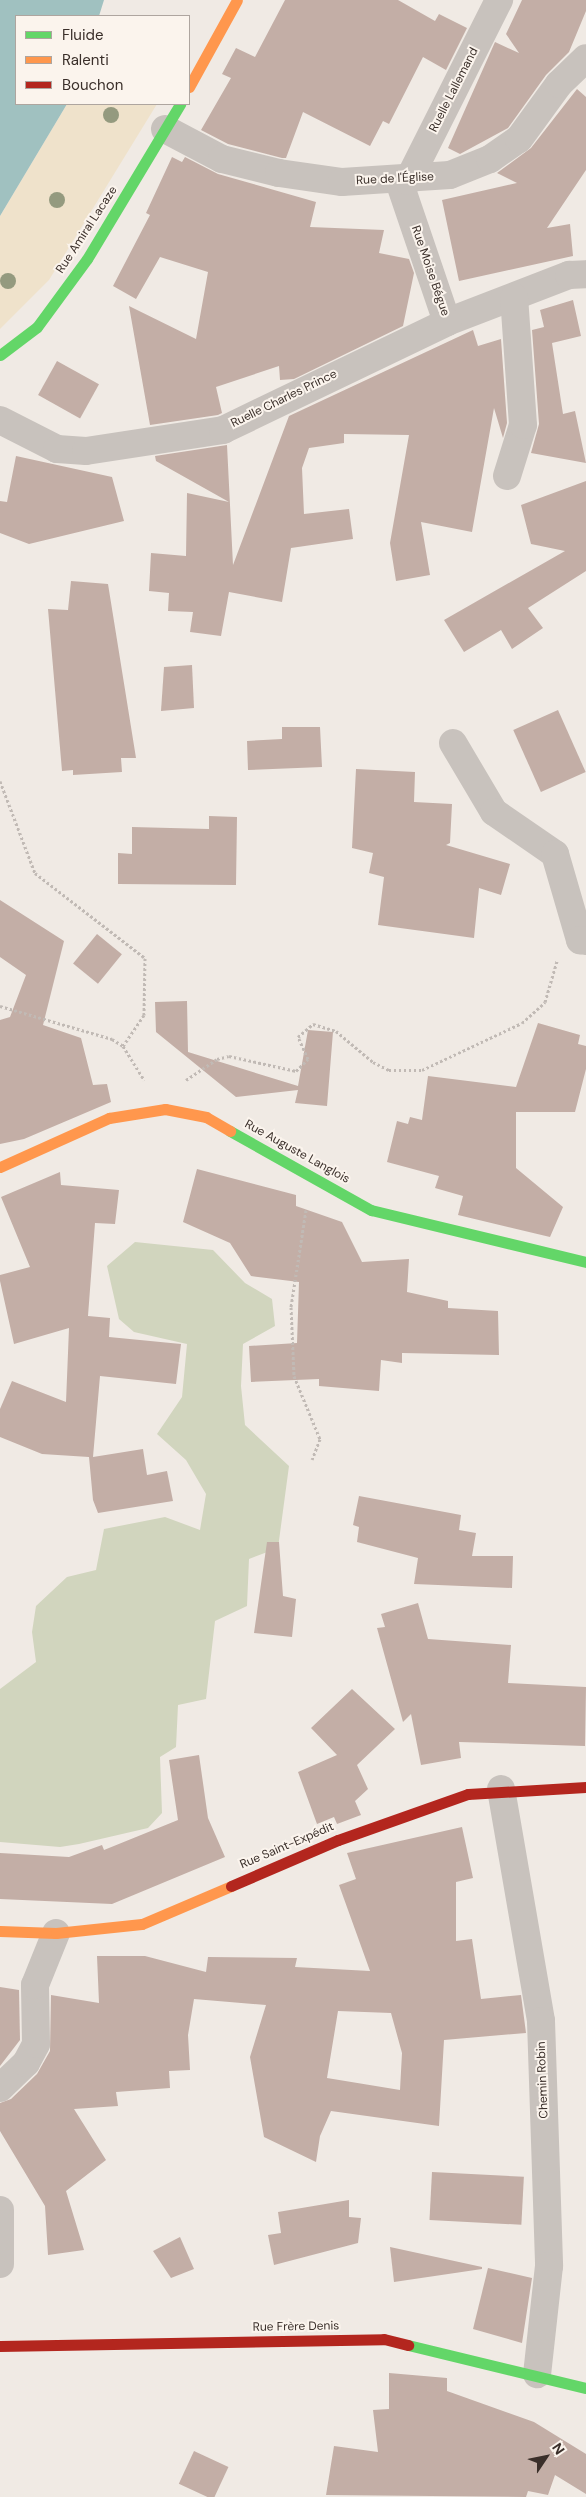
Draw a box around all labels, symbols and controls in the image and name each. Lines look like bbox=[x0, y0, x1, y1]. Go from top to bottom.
legend bbox=[15, 15, 190, 105]
text: Fluide bbox=[62, 25, 104, 45]
street label: Ruelle Lallemand bbox=[427, 45, 481, 135]
text: Ralenti bbox=[62, 50, 109, 70]
text: Bouchon bbox=[62, 75, 123, 95]
street label: Rue de l'Église bbox=[356, 170, 434, 188]
street label: Rue Amiral Lacaze bbox=[53, 184, 121, 276]
street label: Rue Moise Bégue bbox=[408, 224, 452, 318]
street label: Ruelle Charles Prince bbox=[229, 367, 339, 431]
street label: Rue Auguste Langlois bbox=[242, 1117, 352, 1187]
street label: Rue Saint-Expédit bbox=[238, 1820, 336, 1872]
street label: Chemin Robin bbox=[534, 2041, 552, 2119]
street label: Rue Frère Denis bbox=[253, 2319, 339, 2335]
north arrow bbox=[521, 2432, 571, 2482]
text: N bbox=[548, 2439, 569, 2458]

